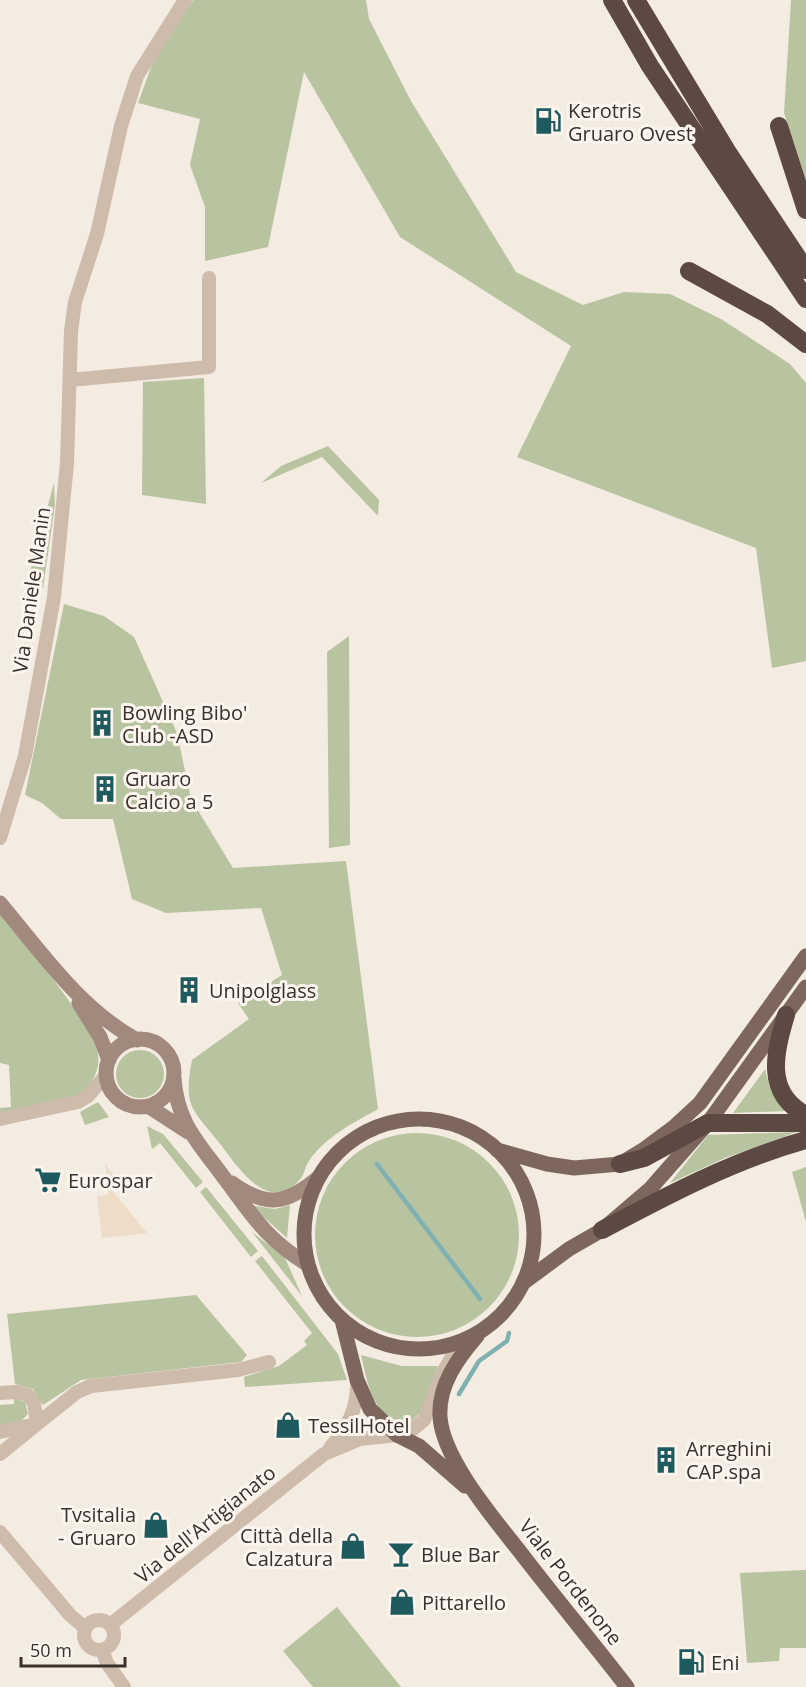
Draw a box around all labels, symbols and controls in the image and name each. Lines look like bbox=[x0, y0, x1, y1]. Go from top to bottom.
place label: Kerotris Gruaro Ovest bbox=[568, 97, 693, 147]
fuel station icon: Kerotris Gruaro Ovest bbox=[533, 106, 563, 136]
street label: Via Daniele Manin bbox=[6, 505, 56, 675]
place label: Bowling Bibo' Club -ASD bbox=[122, 699, 248, 749]
building icon: Bowling Bibo' Club -ASD bbox=[87, 708, 117, 738]
place label: Gruaro Calcio a 5 bbox=[125, 765, 213, 815]
building icon: Gruaro Calcio a 5 bbox=[90, 774, 120, 804]
building icon: Unipolglass bbox=[174, 975, 204, 1005]
place label: Unipolglass bbox=[209, 977, 316, 1004]
supermarket icon: Eurospar bbox=[33, 1165, 63, 1195]
place label: Eurospar bbox=[68, 1167, 153, 1194]
shop icon: TessilHotel bbox=[273, 1410, 303, 1440]
place label: TessilHotel bbox=[308, 1412, 410, 1439]
place label: Arreghini CAP.spa bbox=[686, 1435, 772, 1485]
building icon: Arreghini CAP.spa bbox=[651, 1445, 681, 1475]
street label: Via dell'Artigianato bbox=[129, 1459, 281, 1589]
place label: Tvsitalia - Gruaro bbox=[58, 1501, 136, 1551]
shop icon: Tvsitalia - Gruaro bbox=[141, 1510, 171, 1540]
street label: Viale Pordenone bbox=[513, 1513, 629, 1651]
place label: Città della Calzatura bbox=[240, 1522, 333, 1572]
shop icon: Città della Calzatura bbox=[338, 1531, 368, 1561]
bar icon: Blue Bar bbox=[386, 1539, 416, 1569]
place label: Blue Bar bbox=[421, 1541, 500, 1568]
shop icon: Pittarello bbox=[387, 1587, 417, 1617]
place label: Pittarello bbox=[422, 1589, 506, 1616]
scale bar bbox=[21, 1630, 124, 1668]
text: 50 m bbox=[30, 1638, 72, 1662]
fuel station icon: Eni bbox=[676, 1647, 706, 1677]
place label: Eni bbox=[711, 1649, 739, 1676]

